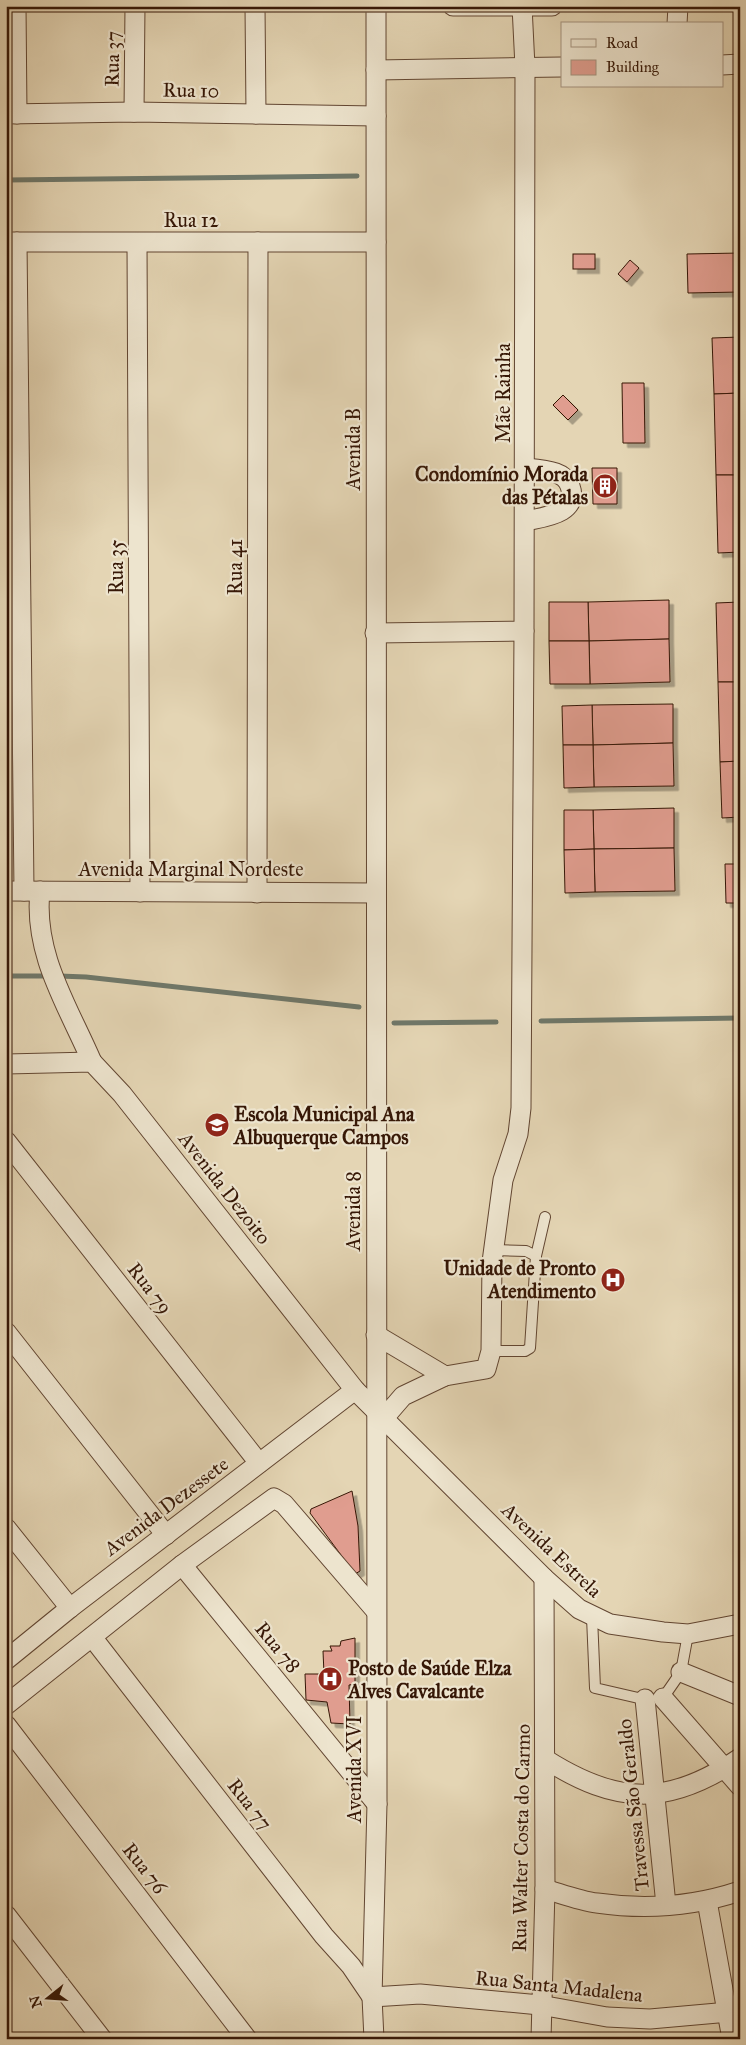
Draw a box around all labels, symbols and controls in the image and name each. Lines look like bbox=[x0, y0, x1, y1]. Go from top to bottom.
legend bbox=[561, 22, 724, 88]
street label: Rua 37 bbox=[100, 31, 124, 87]
text: Road bbox=[606, 34, 638, 52]
text: Building bbox=[606, 58, 660, 76]
street label: Rua 10 bbox=[162, 78, 220, 102]
street label: Rua 12 bbox=[163, 208, 219, 232]
street label: Mãe Rainha bbox=[491, 342, 515, 443]
street label: Avenida B bbox=[341, 408, 365, 491]
place label: Condomínio Morada das Pétalas bbox=[415, 462, 589, 509]
building icon: Condomínio Morada das Pétalas bbox=[592, 473, 618, 499]
street label: Rua 41 bbox=[223, 539, 247, 595]
street label: Rua 35 bbox=[104, 540, 128, 594]
street label: Avenida Marginal Nordeste bbox=[77, 857, 304, 882]
place label: Escola Municipal Ana Albuquerque Campos bbox=[232, 1102, 415, 1150]
school or university icon: Escola Municipal Ana Albuquerque Campos bbox=[204, 1112, 230, 1138]
street label: Avenida Dezoito bbox=[173, 1126, 276, 1249]
street label: Avenida 8 bbox=[341, 1171, 365, 1252]
place label: Unidade de Pronto Atendimento bbox=[444, 1256, 596, 1303]
street label: Rua 79 bbox=[122, 1257, 178, 1319]
hospital icon: Unidade de Pronto Atendimento bbox=[600, 1267, 626, 1293]
street label: Avenida Dezessete bbox=[98, 1451, 233, 1561]
street label: Avenida Estrela bbox=[496, 1497, 607, 1603]
street label: Rua 78 bbox=[250, 1617, 306, 1677]
place label: Posto de Saúde Elza Alves Cavalcante bbox=[346, 1656, 512, 1703]
hospital icon: Posto de Saúde Elza Alves Cavalcante bbox=[317, 1666, 343, 1692]
street label: Avenida XVI bbox=[342, 1715, 366, 1824]
street label: Travessa São Geraldo bbox=[612, 1718, 654, 1892]
street label: Rua Walter Costa do Carmo bbox=[507, 1724, 535, 1952]
street label: Rua 77 bbox=[222, 1774, 278, 1834]
street label: Rua 76 bbox=[118, 1838, 173, 1899]
street label: Rua Santa Madalena bbox=[474, 1965, 644, 2007]
north arrow bbox=[22, 1972, 72, 2022]
text: N bbox=[26, 1993, 46, 2010]

